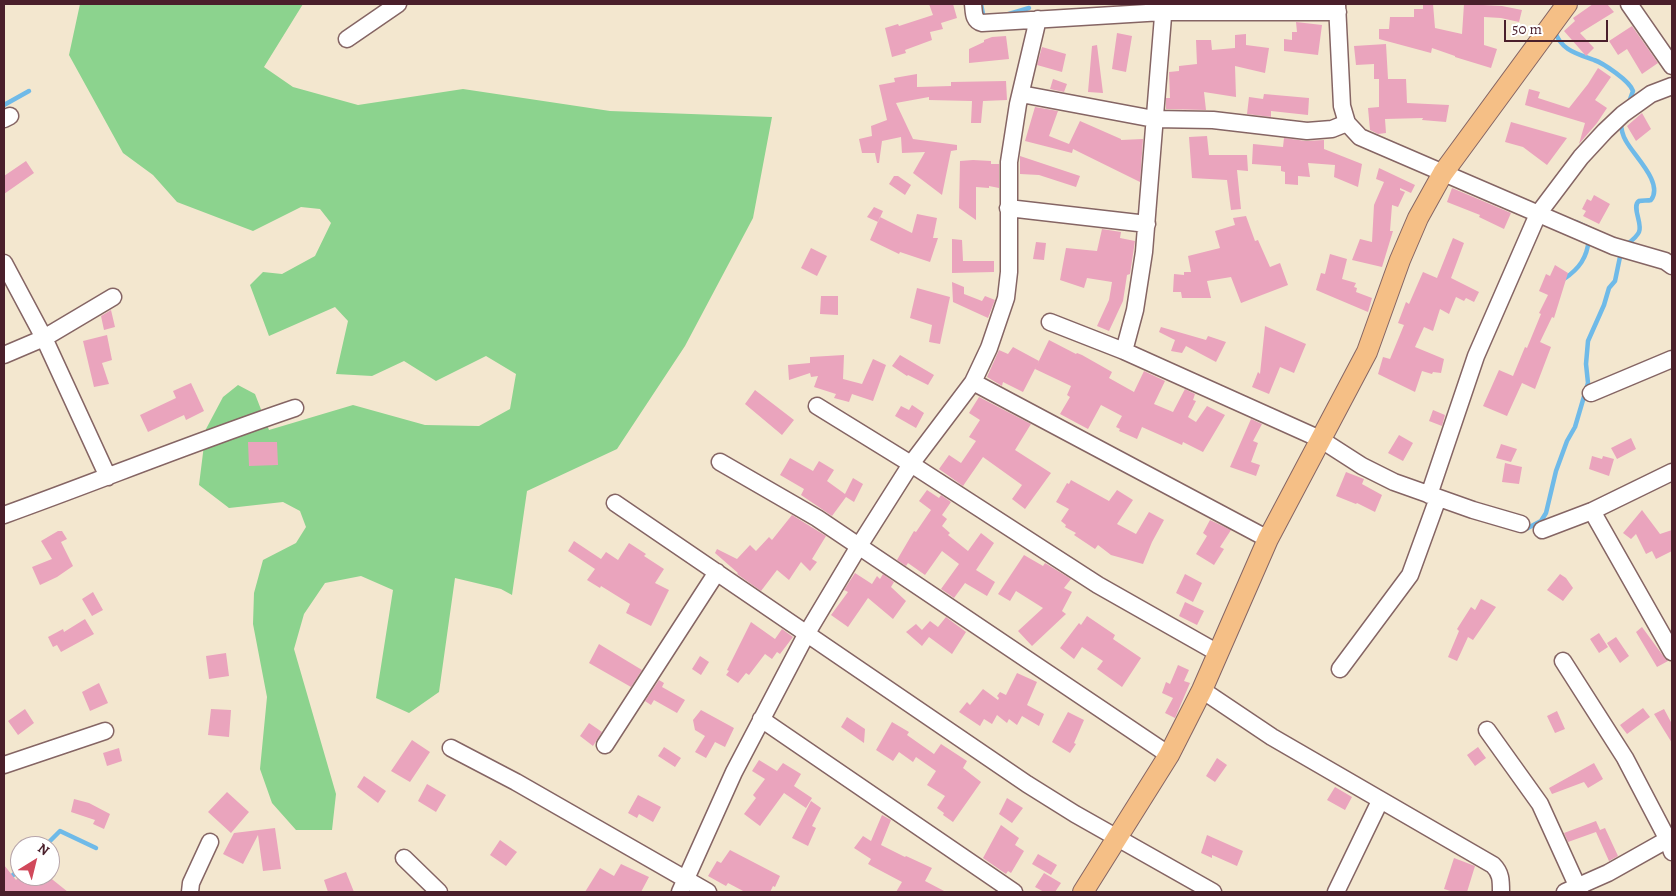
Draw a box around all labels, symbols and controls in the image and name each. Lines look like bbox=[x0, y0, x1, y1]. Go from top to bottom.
scale bar bbox=[1506, 10, 1610, 42]
text: 50 m bbox=[1512, 19, 1542, 39]
north arrow bbox=[10, 836, 60, 886]
text: N bbox=[34, 839, 53, 860]

